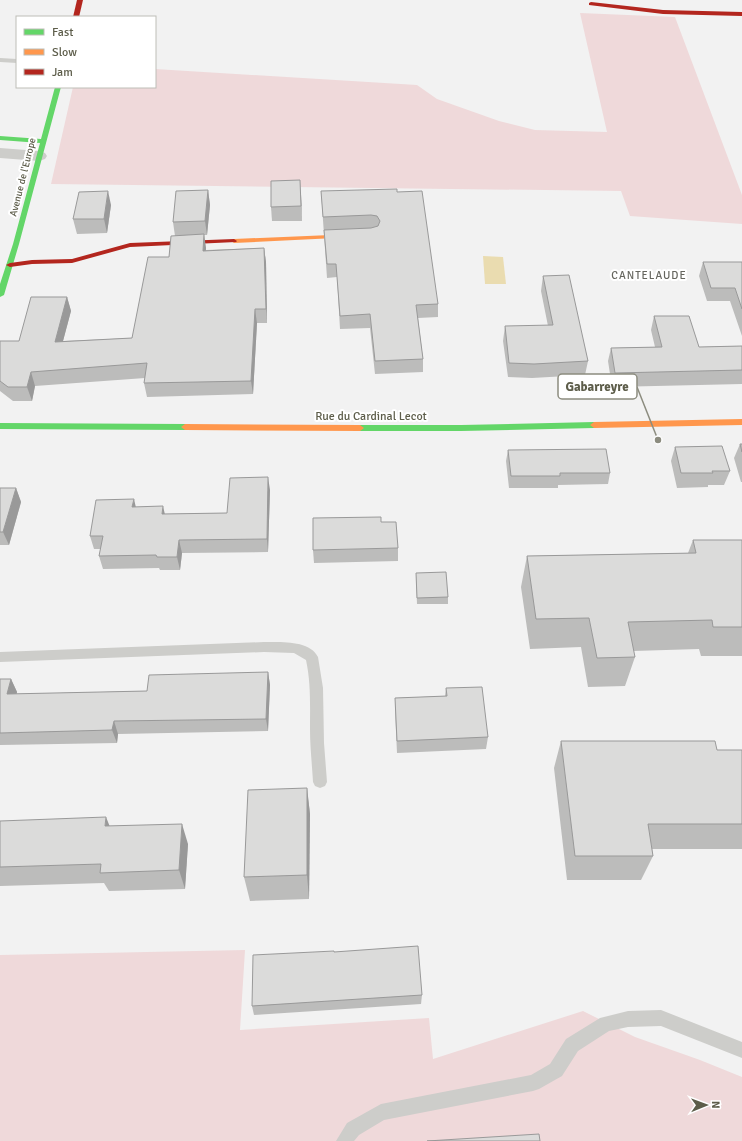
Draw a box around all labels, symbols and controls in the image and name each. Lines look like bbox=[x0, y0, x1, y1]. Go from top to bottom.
legend bbox=[16, 16, 156, 88]
text: Fast bbox=[52, 25, 73, 40]
text: Slow bbox=[52, 45, 77, 60]
text: Jam bbox=[52, 65, 73, 80]
street label: Avenue de l'Europe bbox=[7, 137, 39, 218]
district label: CANTELAUDE bbox=[611, 269, 687, 282]
callout: Gabarreyre bbox=[558, 374, 637, 399]
text: Gabarreyre bbox=[565, 379, 629, 395]
street label: Rue du Cardinal Lecot bbox=[315, 409, 427, 424]
north arrow bbox=[686, 1085, 726, 1125]
text: N bbox=[709, 1101, 722, 1109]

